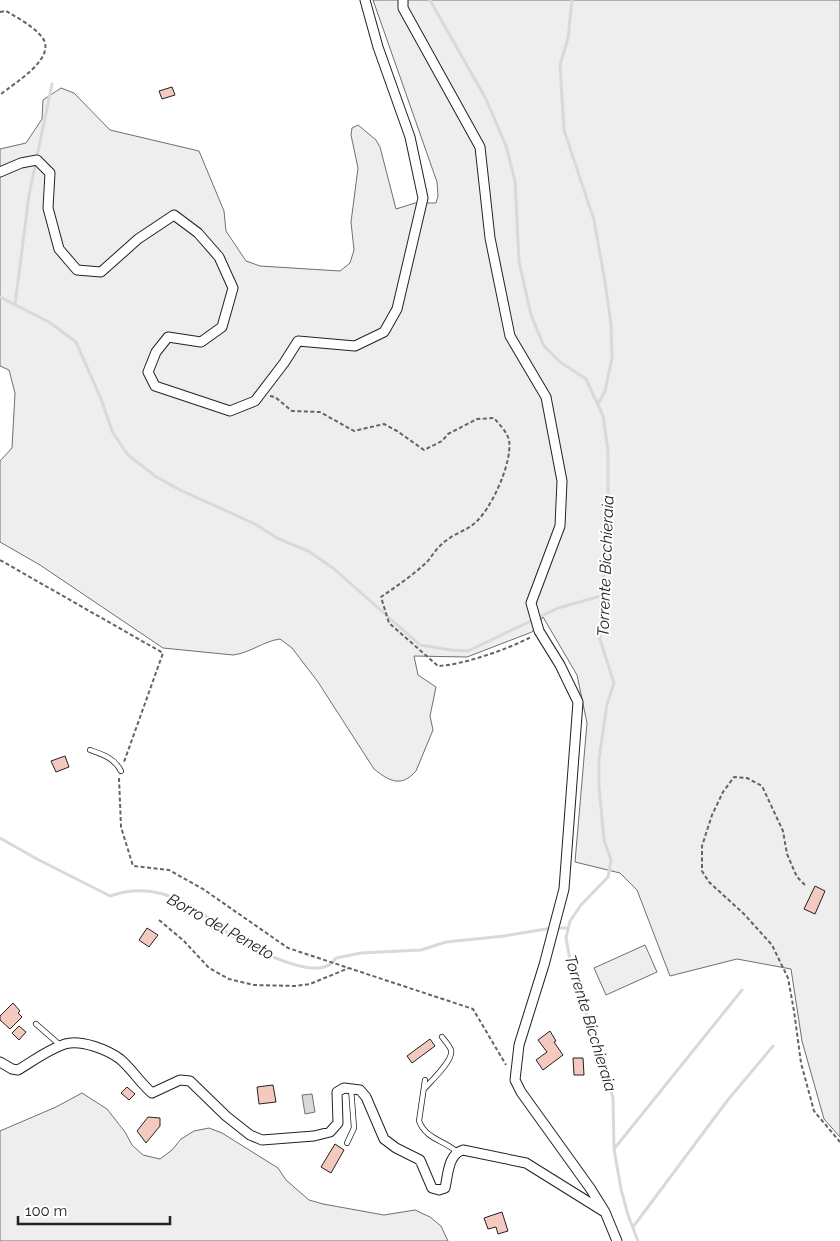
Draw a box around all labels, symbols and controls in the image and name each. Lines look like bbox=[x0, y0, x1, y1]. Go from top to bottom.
water label: Torrente Bicchieraia bbox=[594, 494, 617, 637]
water label: Borro del Peneto bbox=[164, 889, 277, 964]
water label: Torrente Bicchieraia bbox=[561, 953, 620, 1094]
scale bar bbox=[18, 1194, 170, 1226]
text: 100 m bbox=[25, 1202, 67, 1220]

